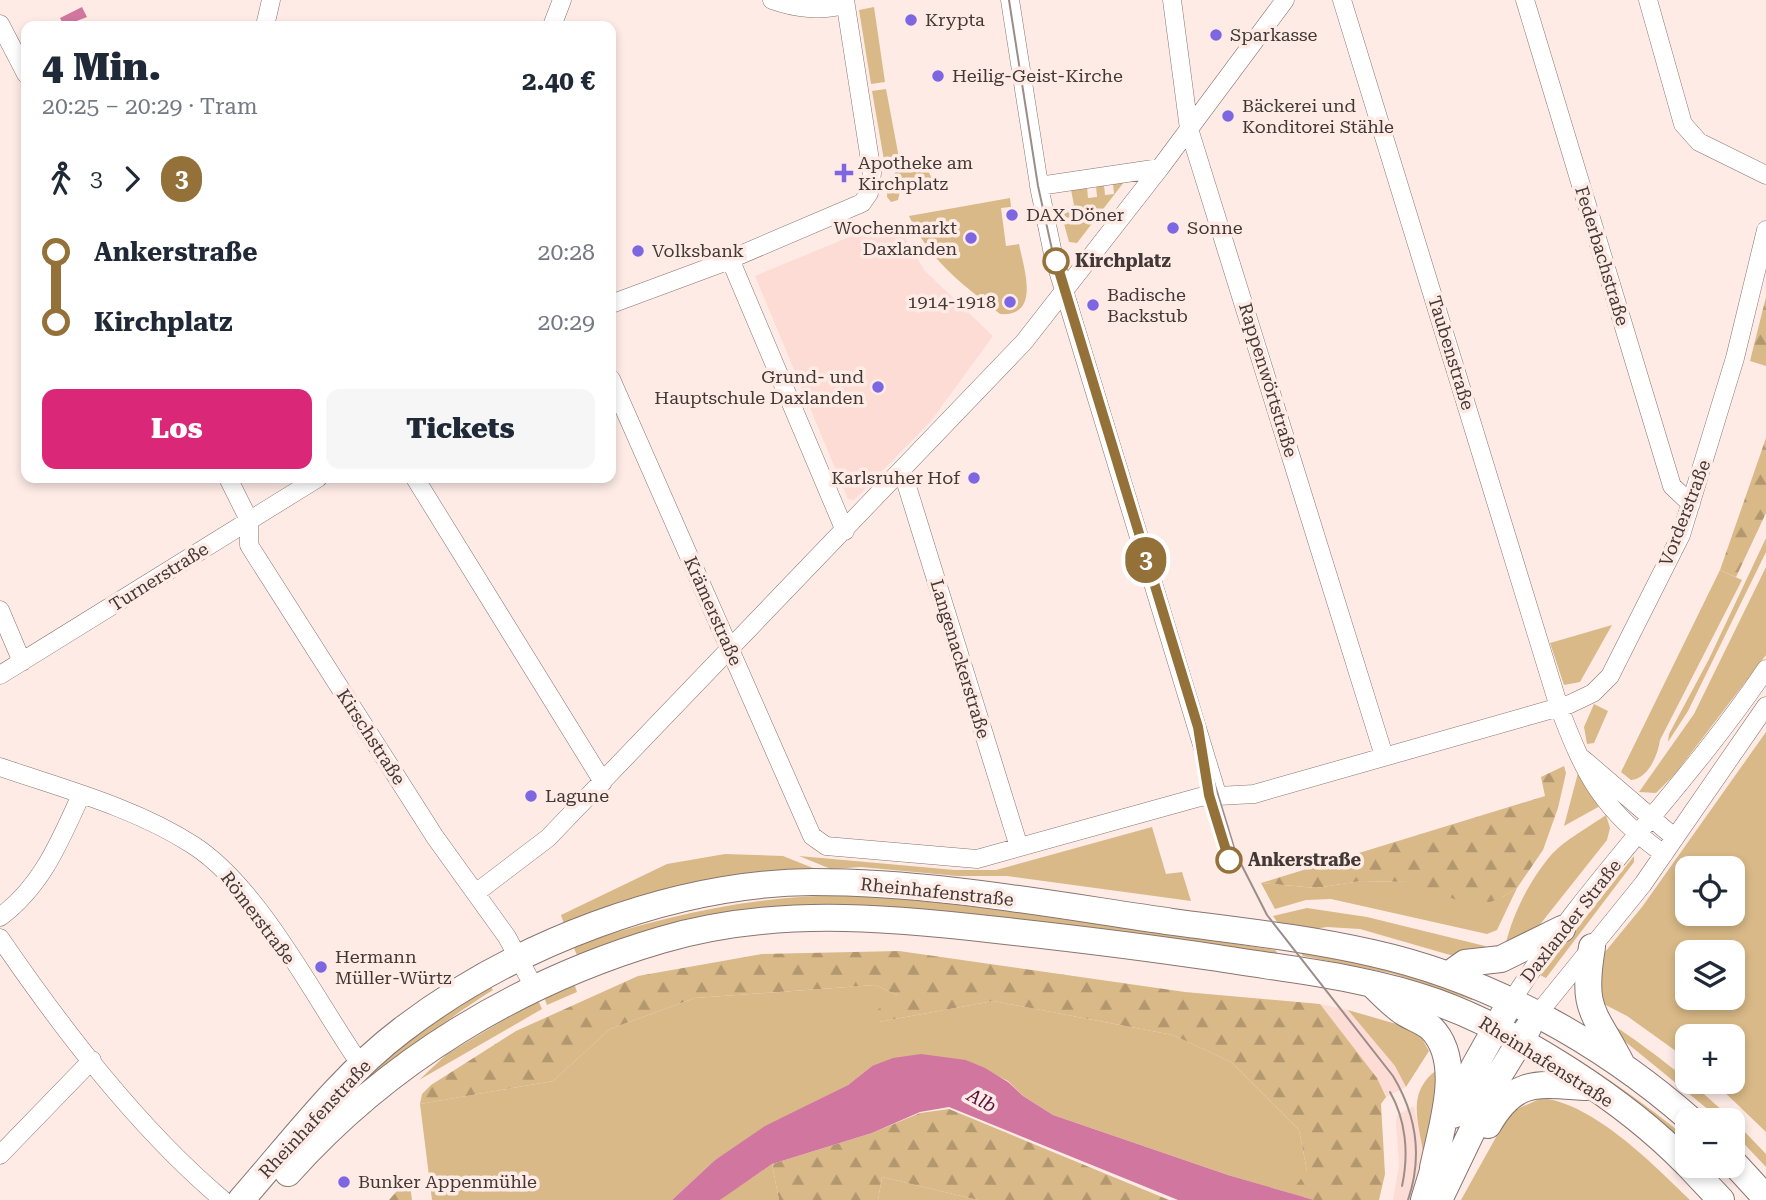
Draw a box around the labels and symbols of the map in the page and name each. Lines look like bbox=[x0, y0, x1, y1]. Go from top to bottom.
place label: Krypta bbox=[925, 9, 985, 30]
marker: Krypta bbox=[903, 12, 919, 28]
place label: Sparkasse bbox=[1230, 24, 1317, 45]
marker: Sparkasse bbox=[1208, 27, 1224, 43]
place label: Heilig-Geist-Kirche bbox=[952, 65, 1123, 86]
marker: Heilig-Geist-Kirche bbox=[930, 68, 946, 84]
place label: Bäckerei und Konditorei Stähle bbox=[1242, 95, 1394, 137]
marker: Bäckerei und Konditorei Stähle bbox=[1220, 108, 1236, 124]
place label: Apotheke am Kirchplatz bbox=[858, 152, 973, 194]
marker: Apotheke am Kirchplatz bbox=[836, 165, 852, 181]
street label: Federbachstraße bbox=[1571, 184, 1634, 328]
place label: DAX Döner bbox=[1026, 204, 1124, 225]
marker: DAX Döner bbox=[1004, 207, 1020, 223]
place label: Wochenmarkt Daxlanden bbox=[834, 217, 957, 259]
place label: Sonne bbox=[1187, 217, 1243, 238]
marker: Sonne bbox=[1165, 220, 1181, 236]
marker: Wochenmarkt Daxlanden bbox=[963, 230, 979, 246]
place label: Volksbank bbox=[652, 240, 744, 261]
marker: Volksbank bbox=[630, 243, 646, 259]
marker: Kirchplatz bbox=[1043, 248, 1069, 274]
place label: Kirchplatz bbox=[1075, 250, 1171, 271]
place label: Badische Backstub bbox=[1107, 284, 1188, 326]
place label: 1914-1918 bbox=[907, 291, 996, 312]
street label: Taubenstraße bbox=[1424, 293, 1479, 413]
marker: 1914-1918 bbox=[1002, 294, 1018, 310]
marker: Badische Backstub bbox=[1085, 297, 1101, 313]
street label: Rappenwörtstraße bbox=[1235, 300, 1302, 460]
place label: Grund- und Hauptschule Daxlanden bbox=[654, 366, 864, 408]
marker: Grund- und Hauptschule Daxlanden bbox=[870, 379, 886, 395]
street label: Vorderstraße bbox=[1655, 457, 1714, 569]
place label: Karlsruher Hof bbox=[831, 467, 961, 488]
marker: Karlsruher Hof bbox=[966, 470, 982, 486]
line badge: 3 bbox=[1123, 537, 1169, 583]
street label: Turnerstraße bbox=[105, 538, 212, 615]
street label: Krämerstraße bbox=[680, 553, 747, 669]
street label: Langenackerstraße bbox=[926, 577, 995, 741]
street label: Kirschstraße bbox=[333, 685, 410, 789]
place label: Lagune bbox=[545, 785, 609, 806]
marker: Lagune bbox=[523, 788, 539, 804]
marker: Ankerstraße bbox=[1216, 847, 1242, 873]
place label: Ankerstraße bbox=[1248, 849, 1362, 870]
street label: Daxlander Straße bbox=[1516, 855, 1625, 986]
street label: Römerstraße bbox=[217, 867, 300, 968]
street label: Rheinhafenstraße bbox=[859, 873, 1015, 910]
place label: Hermann Müller-Würtz bbox=[335, 946, 452, 988]
marker: Hermann Müller-Würtz bbox=[313, 959, 329, 975]
street label: Rheinhafenstraße bbox=[1475, 1012, 1617, 1111]
street label: Rheinhafenstraße bbox=[254, 1055, 375, 1182]
water label: Alb bbox=[963, 1083, 1000, 1117]
place label: Bunker Appenmühle bbox=[358, 1171, 537, 1192]
marker: Bunker Appenmühle bbox=[336, 1174, 352, 1190]

